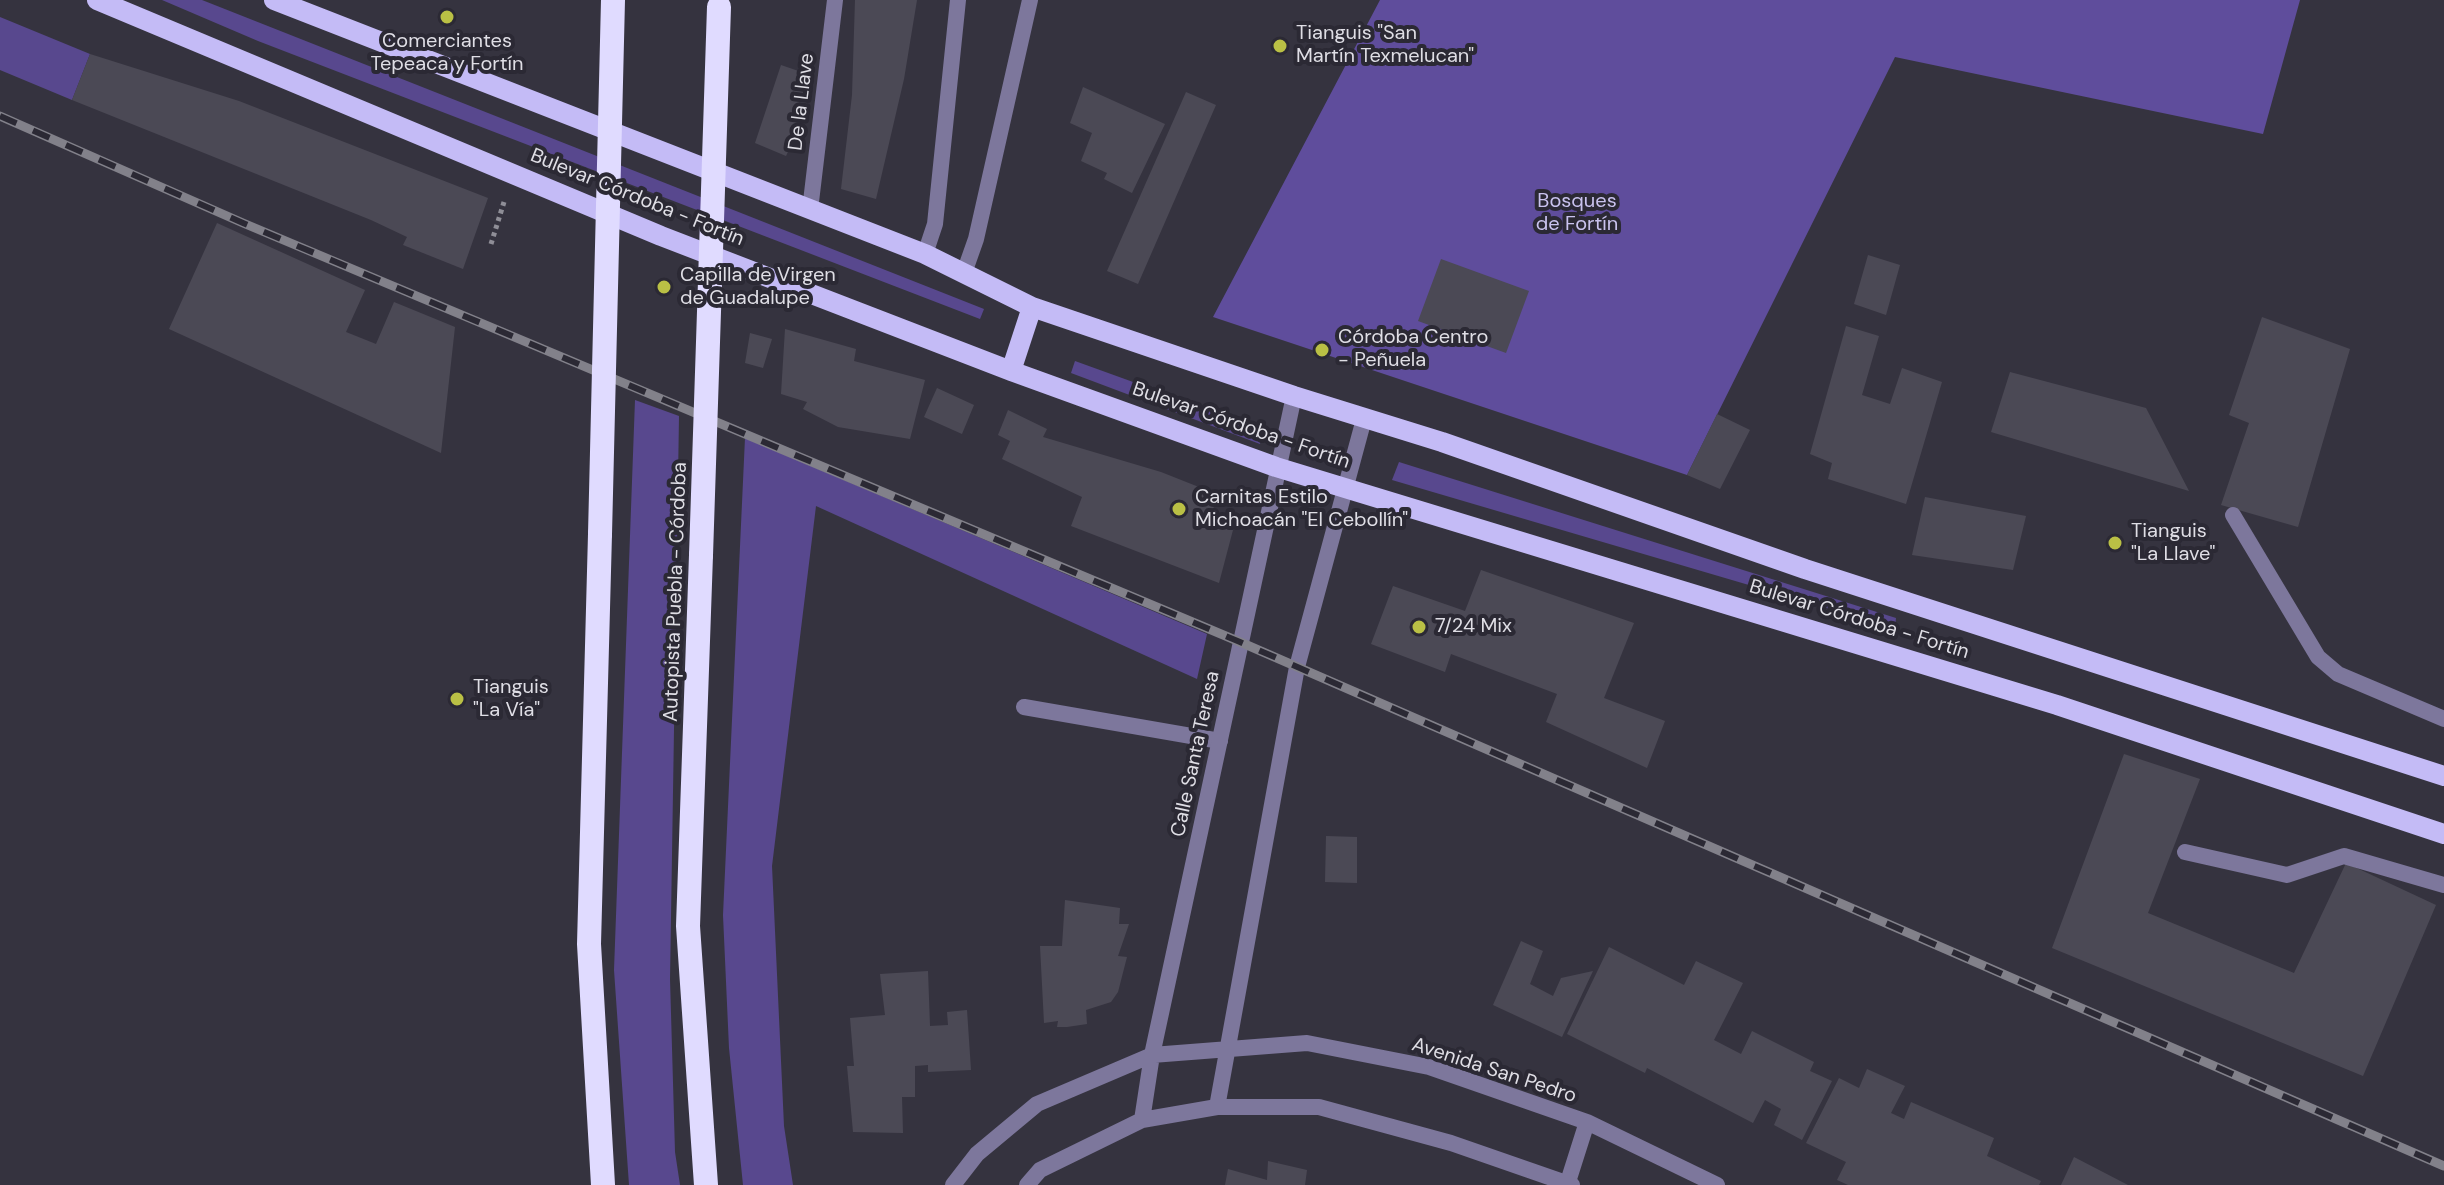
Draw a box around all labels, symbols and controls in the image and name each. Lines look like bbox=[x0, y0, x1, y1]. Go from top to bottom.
marker: Comerciantes Tepeaca y Fortín bbox=[438, 8, 456, 26]
place label: Tianguis "San Martín Texmelucan" bbox=[1296, 22, 1474, 69]
place label: Comerciantes Tepeaca y Fortín bbox=[371, 30, 523, 77]
marker: Tianguis "San Martín Texmelucan" bbox=[1271, 37, 1289, 55]
street label: De la Llave bbox=[784, 52, 820, 152]
street label: Bulevar Córdoba - Fortín bbox=[527, 144, 747, 252]
park label: Bosques de Fortín bbox=[1536, 190, 1618, 237]
place label: Capilla de Virgen de Guadalupe bbox=[680, 264, 836, 311]
marker: Capilla de Virgen de Guadalupe bbox=[655, 278, 673, 296]
place label: Córdoba Centro - Peñuela bbox=[1338, 326, 1488, 373]
marker: Córdoba Centro - Peñuela bbox=[1313, 341, 1331, 359]
street label: Bulevar Córdoba - Fortín bbox=[1129, 377, 1353, 475]
street label: Autopista Puebla - Córdoba bbox=[659, 462, 693, 722]
place label: Carnitas Estilo Michoacán "El Cebollín" bbox=[1195, 486, 1408, 533]
marker: Carnitas Estilo Michoacán "El Cebollín" bbox=[1170, 500, 1188, 518]
place label: Tianguis "La Llave" bbox=[2131, 520, 2215, 567]
marker: Tianguis "La Llave" bbox=[2106, 534, 2124, 552]
street label: Bulevar Córdoba - Fortín bbox=[1746, 575, 1972, 665]
place label: 7/24 Mix bbox=[1435, 615, 1512, 639]
marker: 7/24 Mix bbox=[1410, 618, 1428, 636]
street label: Calle Santa Teresa bbox=[1167, 669, 1225, 839]
place label: Tianguis "La Vía" bbox=[473, 676, 549, 723]
marker: Tianguis "La Vía" bbox=[448, 690, 466, 708]
street label: Avenida San Pedro bbox=[1409, 1033, 1579, 1109]

